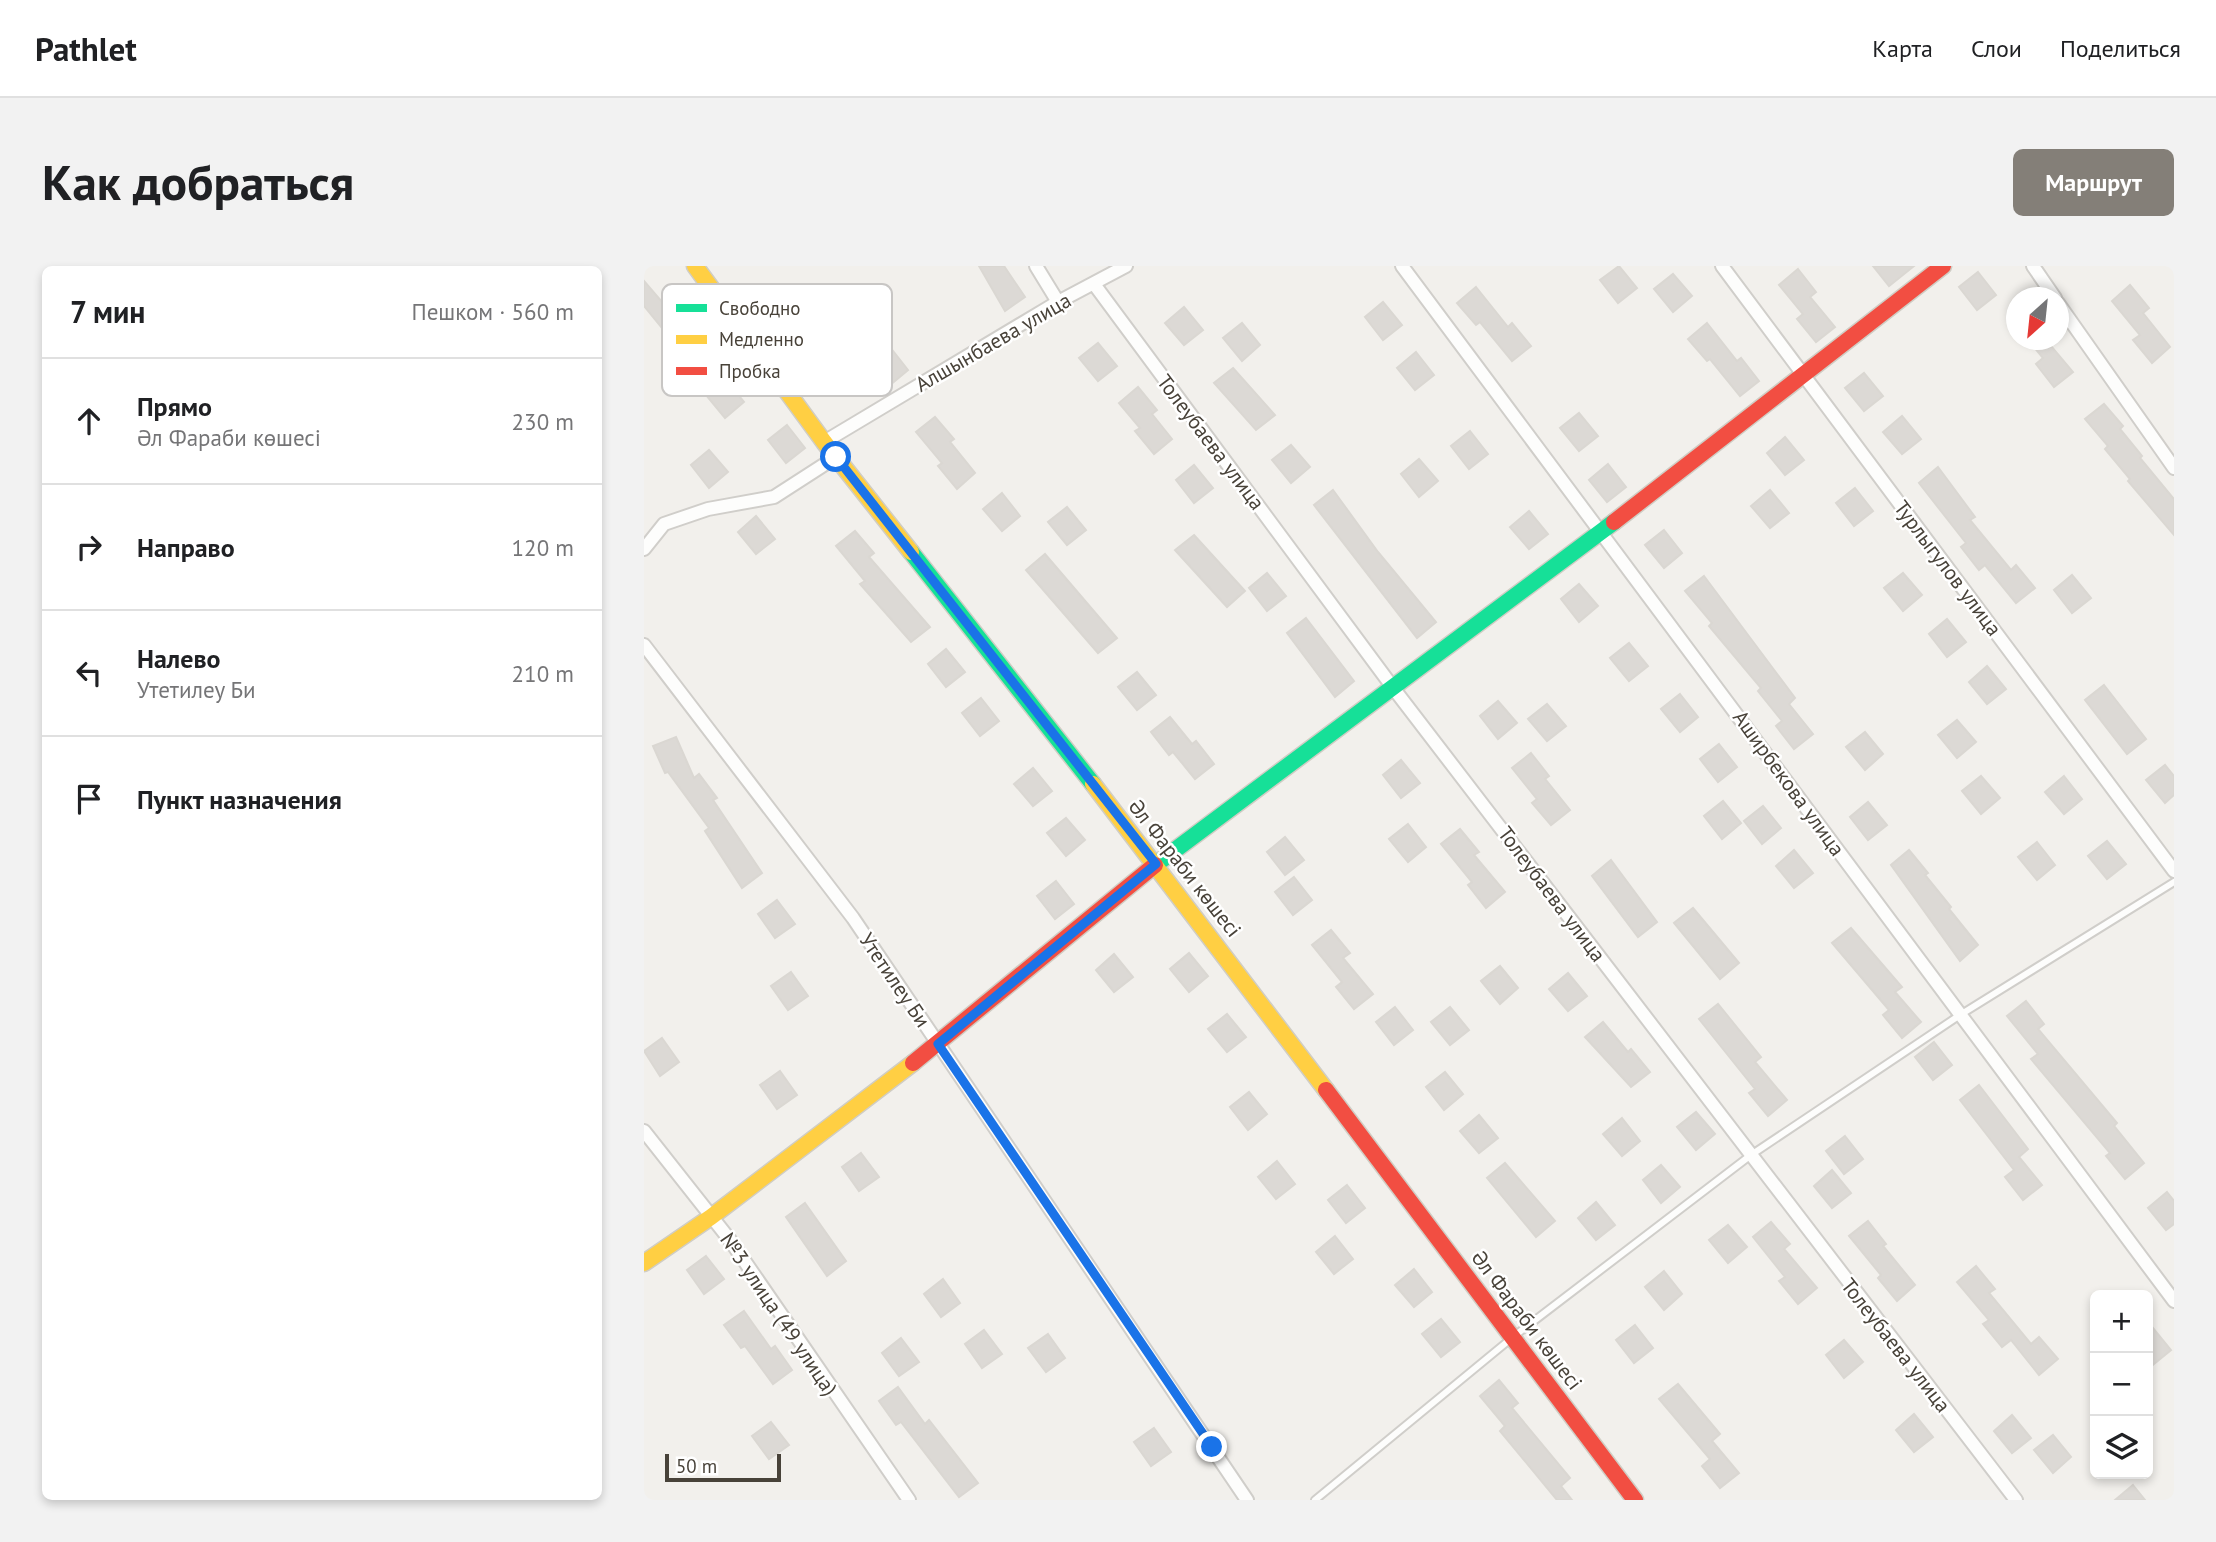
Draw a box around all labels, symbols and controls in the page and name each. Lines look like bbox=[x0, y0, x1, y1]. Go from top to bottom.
text: Pathlet bbox=[35, 27, 137, 70]
text: Карта bbox=[1872, 33, 1933, 64]
text: Слои bbox=[1971, 33, 2022, 64]
text: Поделиться bbox=[2060, 33, 2181, 64]
button: Маршрут bbox=[2013, 149, 2174, 216]
text: Как добраться bbox=[42, 150, 354, 214]
legend bbox=[662, 284, 892, 396]
street label: Алшынбаева улица bbox=[910, 286, 1076, 398]
north arrow bbox=[2006, 287, 2069, 350]
text: 7 мин bbox=[70, 292, 145, 331]
text: Свободно bbox=[719, 296, 801, 320]
text: Пешком · 560 m bbox=[411, 297, 574, 326]
text: Медленно bbox=[719, 327, 804, 351]
text: Пробка bbox=[719, 359, 781, 383]
street label: Толеубаева улица bbox=[1151, 369, 1271, 515]
text: Прямо bbox=[137, 390, 212, 423]
icon: ahead bbox=[70, 402, 108, 440]
text: 230 m bbox=[512, 407, 574, 436]
text: Әл Фараби көшесі bbox=[137, 423, 321, 452]
route start bbox=[820, 441, 851, 472]
street label: Турлыгулов улица bbox=[1888, 495, 2008, 641]
icon: right bbox=[70, 528, 108, 566]
text: Направо bbox=[137, 531, 235, 564]
text: 120 m bbox=[512, 533, 574, 562]
text: Налево bbox=[137, 642, 221, 675]
icon: left bbox=[70, 654, 108, 692]
text: 210 m bbox=[512, 659, 574, 688]
text: Утетилеу Би bbox=[137, 675, 256, 704]
street label: Аширбекова улица bbox=[1727, 705, 1851, 861]
icon: arrive bbox=[70, 780, 108, 818]
text: Пункт назначения bbox=[137, 783, 342, 816]
street label: Әл Фараби көшесі bbox=[1123, 794, 1247, 942]
street label: Толеубаева улица bbox=[1492, 821, 1612, 967]
street label: Утетилеу Би bbox=[854, 928, 936, 1032]
street label: №3 улица (49 улица) bbox=[714, 1227, 844, 1401]
street label: Әл Фараби көшесі bbox=[1466, 1245, 1588, 1395]
street label: Толеубаева улица bbox=[1835, 1272, 1957, 1418]
map controls bbox=[2090, 1290, 2153, 1479]
button: + bbox=[2090, 1290, 2153, 1353]
button: − bbox=[2090, 1353, 2153, 1416]
button: layers bbox=[2090, 1416, 2153, 1479]
route end bbox=[1196, 1431, 1227, 1462]
scale bar bbox=[665, 1451, 780, 1483]
text: 50 m bbox=[676, 1454, 717, 1478]

